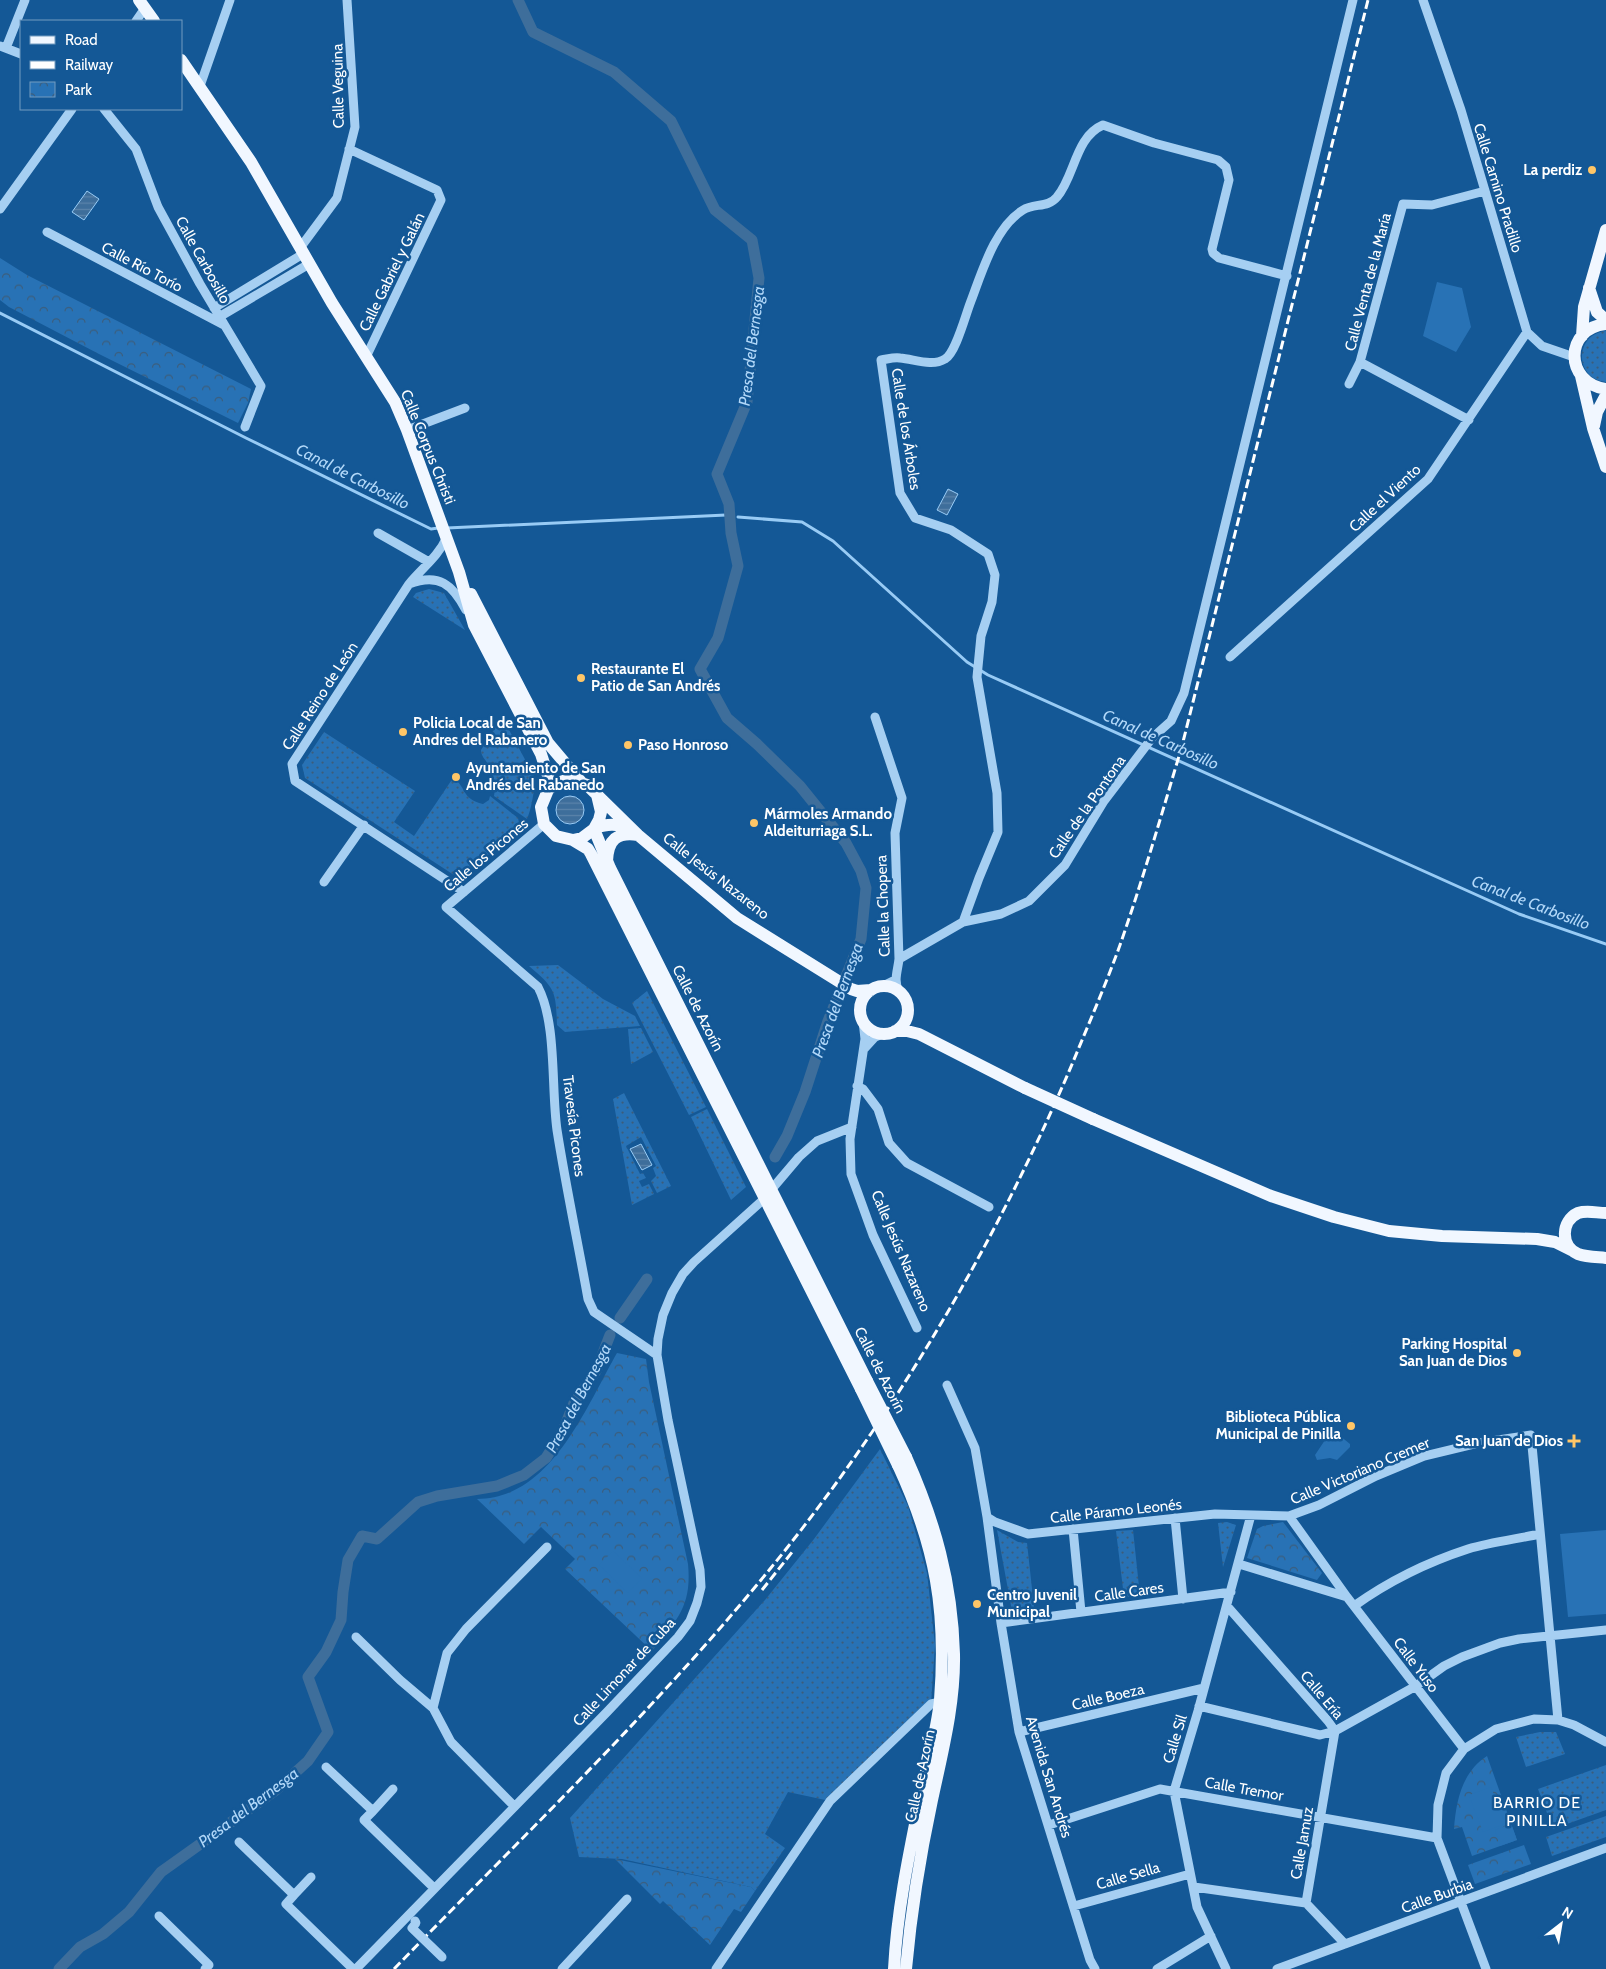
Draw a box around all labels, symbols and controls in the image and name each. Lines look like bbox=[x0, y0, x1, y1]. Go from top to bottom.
legend bbox=[20, 20, 182, 110]
text: Road bbox=[65, 31, 98, 49]
street label: Calle Veguina bbox=[328, 43, 348, 128]
text: Railway bbox=[65, 56, 114, 74]
text: Park bbox=[65, 81, 92, 99]
street label: Calle Camino Pradillo bbox=[1470, 121, 1526, 255]
place label: La perdiz bbox=[1523, 161, 1582, 179]
marker: La perdiz bbox=[1586, 164, 1598, 176]
street label: Calle Gabriel y Galán bbox=[355, 210, 429, 334]
street label: Calle Venta de la María bbox=[1341, 210, 1395, 353]
street label: Calle Carbosillo bbox=[172, 213, 234, 307]
street label: Calle Río Torío bbox=[98, 238, 186, 296]
water label: Presa del Bernesga bbox=[735, 285, 768, 407]
street label: Calle de los Árboles bbox=[887, 367, 926, 491]
street label: Calle Corpus Christi bbox=[397, 387, 459, 507]
water label: Canal de Carbosillo bbox=[293, 440, 413, 513]
street label: Calle el Viento bbox=[1345, 460, 1425, 536]
street label: Calle Reino de León bbox=[278, 639, 362, 753]
place label: Restaurante El Patio de San Andrés bbox=[591, 660, 720, 695]
marker: Restaurante El Patio de San Andrés bbox=[575, 672, 587, 684]
water label: Canal de Carbosillo bbox=[1100, 705, 1222, 774]
place label: Policia Local de San Andres del Rabanero bbox=[413, 714, 548, 749]
marker: Policia Local de San Andres del Rabanero bbox=[397, 726, 409, 738]
place label: Paso Honroso bbox=[638, 736, 729, 754]
marker: Paso Honroso bbox=[622, 739, 634, 751]
street label: Calle de la Pontona bbox=[1045, 751, 1130, 862]
place label: Ayuntamiento de San Andrés del Rabanedo bbox=[466, 759, 606, 794]
marker: Ayuntamiento de San Andrés del Rabanedo bbox=[450, 771, 462, 783]
place label: Mármoles Armando Aldeiturriaga S.L. bbox=[764, 805, 892, 840]
street label: Calle los Picones bbox=[440, 814, 532, 896]
marker: Mármoles Armando Aldeiturriaga S.L. bbox=[748, 817, 760, 829]
street label: Calle Jesús Nazareno bbox=[659, 829, 773, 923]
street label: Calle la Chopera bbox=[872, 854, 894, 957]
water label: Canal de Carbosillo bbox=[1469, 871, 1592, 934]
water label: Presa del Bernesga bbox=[808, 940, 867, 1060]
street label: Calle de Azorín bbox=[669, 962, 727, 1054]
street label: Travesía Picones bbox=[559, 1074, 589, 1178]
street label: Calle Jesús Nazareno bbox=[867, 1188, 935, 1314]
street label: Calle de Azorín bbox=[851, 1324, 909, 1416]
place label: Parking Hospital San Juan de Dios bbox=[1399, 1335, 1507, 1370]
water label: Presa del Bernesga bbox=[542, 1341, 615, 1456]
marker: Parking Hospital San Juan de Dios bbox=[1511, 1347, 1523, 1359]
place label: Biblioteca Pública Municipal de Pinilla bbox=[1215, 1408, 1342, 1443]
marker: Biblioteca Pública Municipal de Pinilla bbox=[1345, 1420, 1357, 1432]
place label: San Juan de Dios bbox=[1455, 1432, 1563, 1450]
street label: Calle Victoriano Cremer bbox=[1288, 1433, 1433, 1509]
marker: San Juan de Dios bbox=[1567, 1434, 1581, 1448]
street label: Calle Páramo Leonés bbox=[1049, 1495, 1183, 1527]
street label: Calle Cares bbox=[1093, 1578, 1165, 1606]
place label: Centro Juvenil Municipal bbox=[987, 1586, 1077, 1621]
marker: Centro Juvenil Municipal bbox=[971, 1598, 983, 1610]
street label: Calle Limonar de Cuba bbox=[569, 1613, 680, 1730]
street label: Calle Yuso bbox=[1389, 1634, 1443, 1696]
street label: Calle Ería bbox=[1297, 1667, 1348, 1724]
street label: Calle Boeza bbox=[1070, 1680, 1147, 1714]
street label: Calle Sil bbox=[1159, 1712, 1191, 1765]
street label: Avenida San Andrés bbox=[1022, 1714, 1076, 1840]
street label: Calle de Azorín bbox=[901, 1728, 939, 1824]
water label: Presa del Bernesga bbox=[194, 1764, 302, 1851]
street label: Calle Tremor bbox=[1203, 1773, 1285, 1805]
district label: BARRIO DE PINILLA bbox=[1493, 1793, 1581, 1830]
street label: Calle Jamuz bbox=[1287, 1805, 1317, 1881]
street label: Calle Sella bbox=[1094, 1858, 1163, 1894]
street label: Calle Burbia bbox=[1399, 1874, 1476, 1917]
north arrow bbox=[1536, 1899, 1586, 1949]
text: N bbox=[1559, 1903, 1577, 1923]

